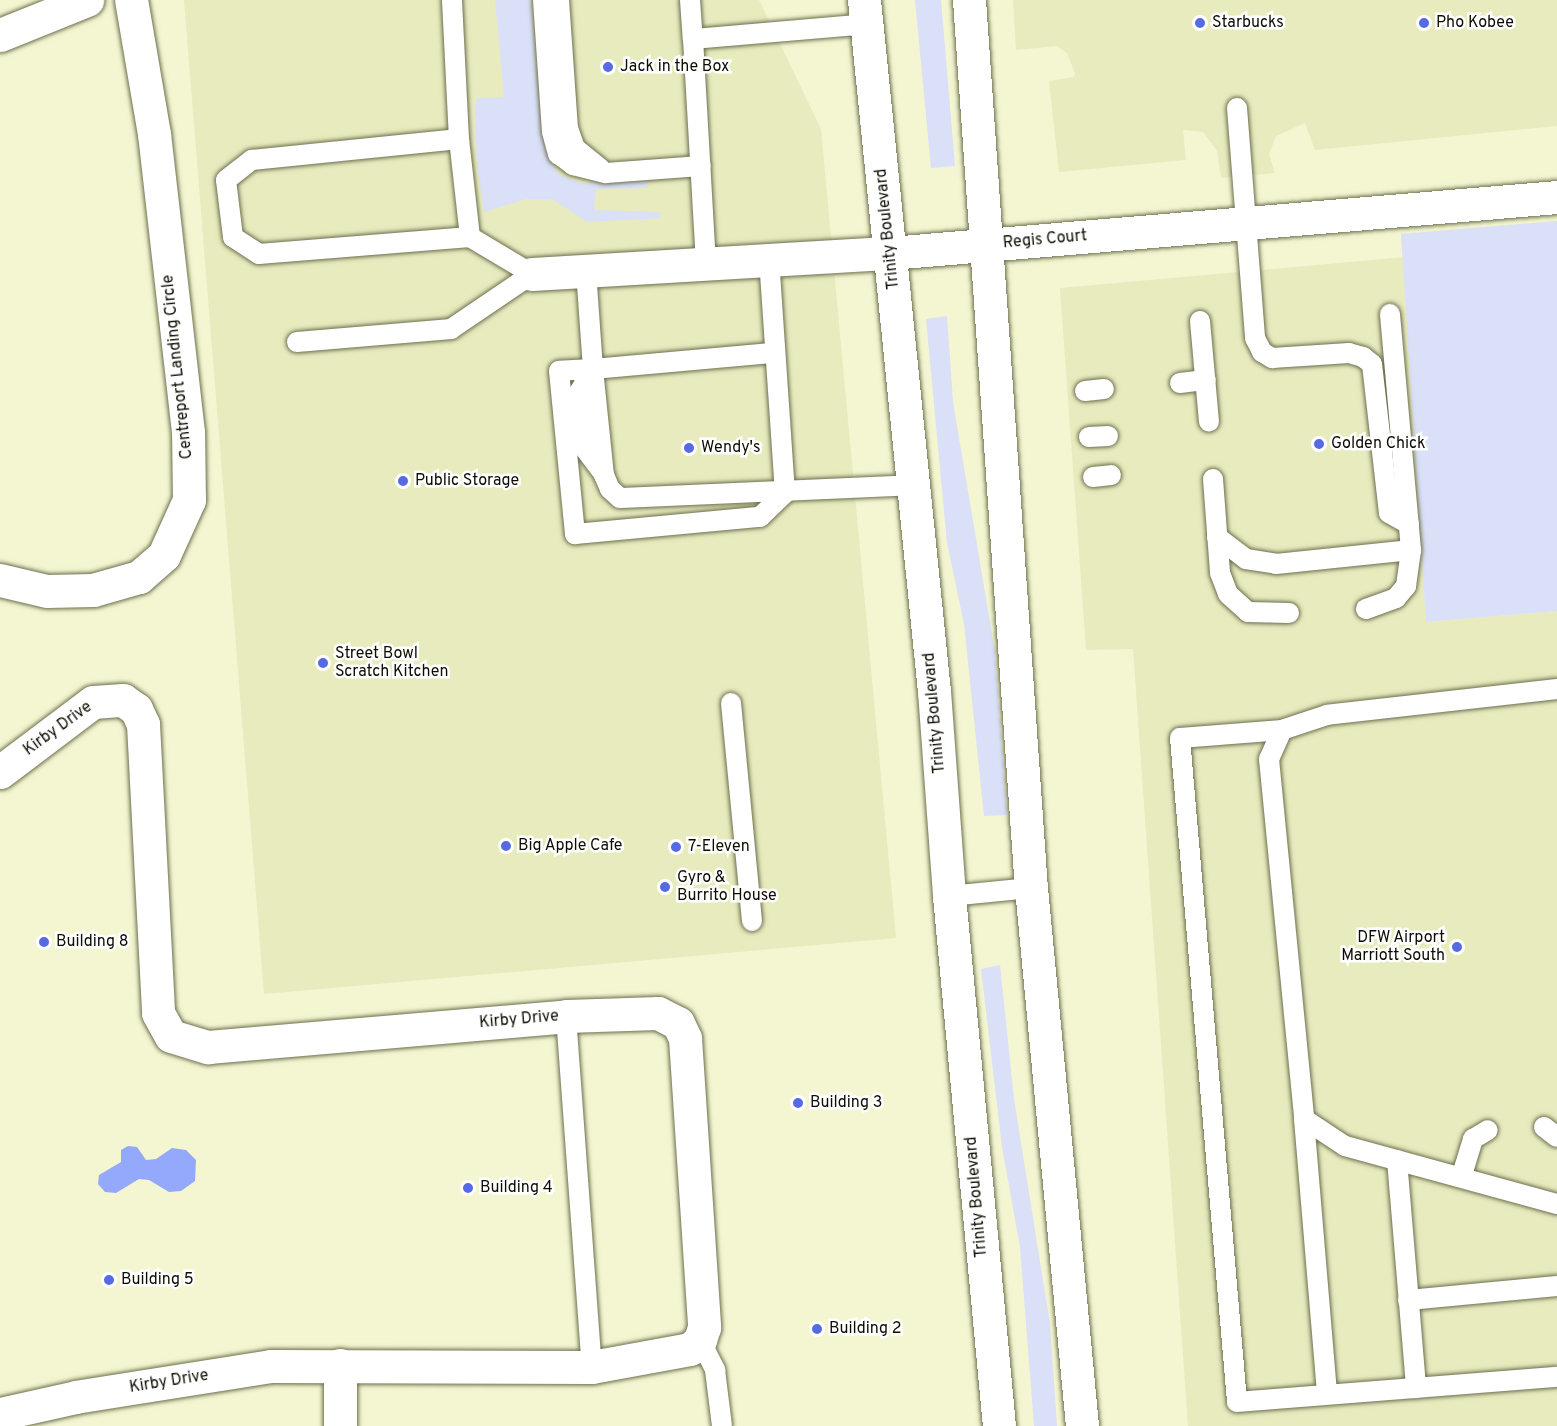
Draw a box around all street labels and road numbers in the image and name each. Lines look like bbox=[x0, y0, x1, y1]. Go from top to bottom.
street label: Trinity Boulevard bbox=[872, 168, 904, 290]
street label: Regis Court bbox=[1002, 227, 1088, 253]
street label: Centreport Landing Circle bbox=[159, 274, 197, 460]
street label: Trinity Boulevard bbox=[920, 652, 950, 774]
street label: Kirby Drive bbox=[20, 698, 96, 760]
street label: Kirby Drive bbox=[478, 1007, 560, 1033]
street label: Trinity Boulevard bbox=[962, 1136, 992, 1258]
street label: Kirby Drive bbox=[128, 1366, 210, 1398]

